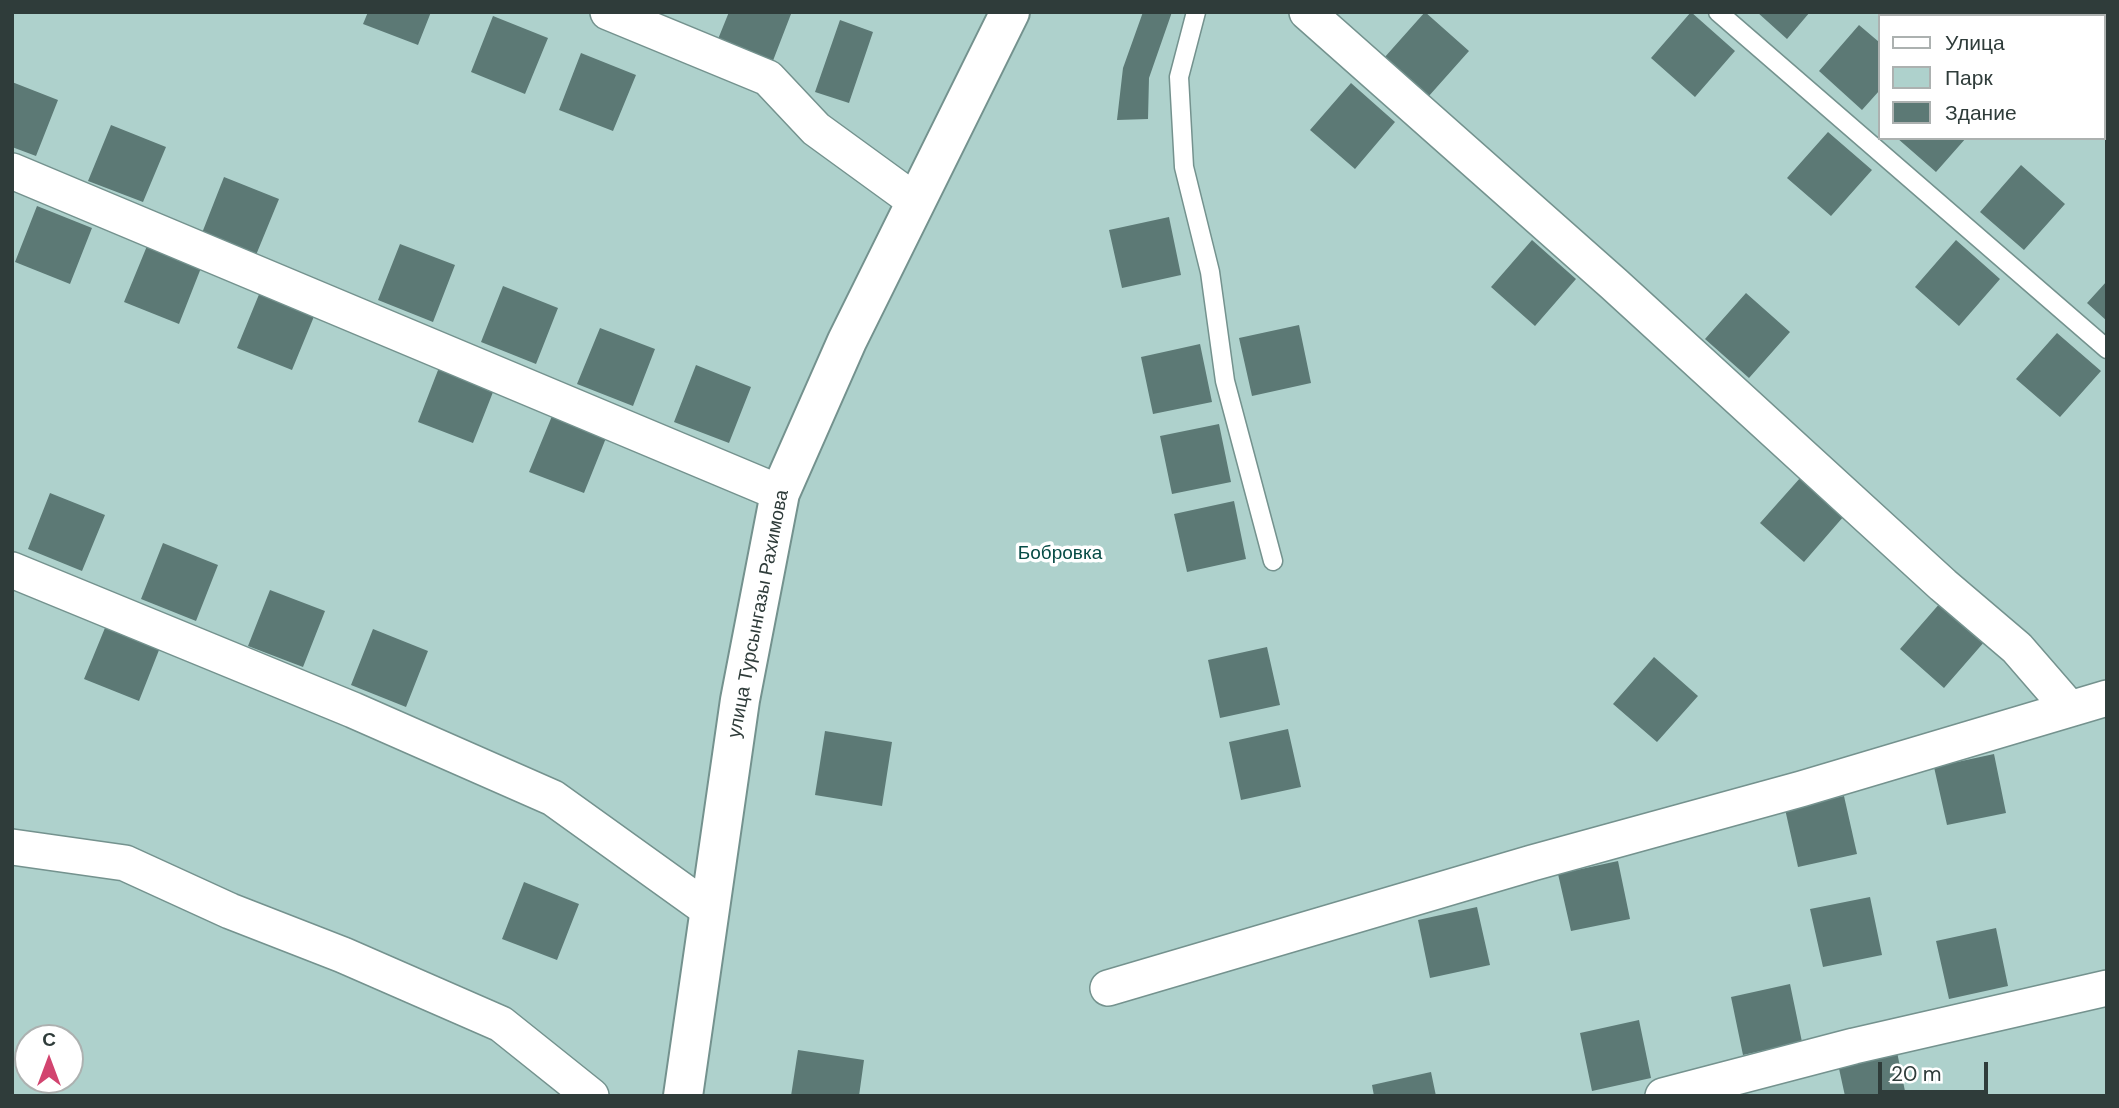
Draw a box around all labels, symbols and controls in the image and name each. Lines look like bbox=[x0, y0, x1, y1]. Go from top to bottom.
legend bbox=[1878, 14, 2105, 140]
text: Улица bbox=[1945, 29, 2005, 57]
text: Парк bbox=[1945, 64, 1993, 92]
text: Здание bbox=[1945, 99, 2017, 127]
street label: улица Турсынгазы Рахимова bbox=[724, 488, 794, 740]
park label: Бобровка bbox=[1018, 543, 1102, 565]
north arrow bbox=[14, 1024, 84, 1094]
text: С bbox=[42, 1027, 56, 1052]
scale bar bbox=[1881, 1048, 1991, 1092]
text: 20 m bbox=[1891, 1060, 1942, 1088]

